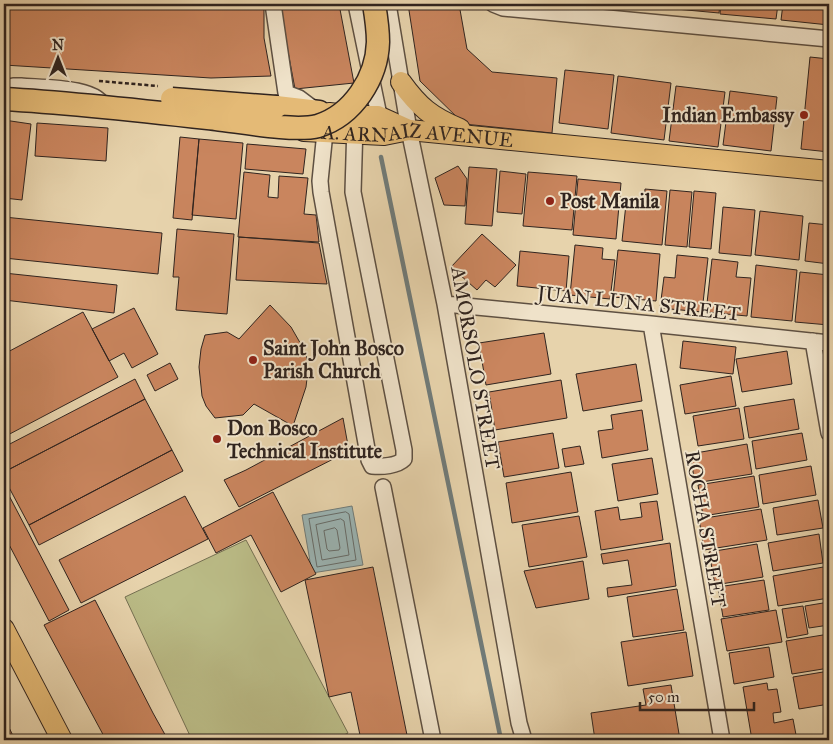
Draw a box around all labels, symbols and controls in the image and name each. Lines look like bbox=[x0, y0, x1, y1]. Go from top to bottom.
north arrow bbox=[32, 32, 82, 82]
text: N bbox=[52, 37, 64, 54]
place label: Indian Embassy bbox=[662, 103, 796, 128]
marker: Indian Embassy bbox=[798, 109, 810, 121]
street label: A. ARNAIZ AVENUE bbox=[320, 118, 514, 152]
place label: Post Manila bbox=[560, 189, 660, 213]
marker: Post Manila bbox=[544, 195, 556, 207]
street label: AMORSOLO STREET bbox=[446, 264, 506, 472]
street label: JUAN LUNA STREET bbox=[534, 280, 742, 327]
place label: Saint John Bosco Parish Church bbox=[263, 336, 404, 383]
marker: Saint John Bosco Parish Church bbox=[247, 354, 259, 366]
place label: Don Bosco Technical Institute bbox=[226, 416, 383, 463]
marker: Don Bosco Technical Institute bbox=[211, 433, 223, 445]
street label: ROCHA STREET bbox=[680, 449, 732, 610]
scale bar bbox=[640, 679, 754, 711]
text: 50 m bbox=[648, 688, 680, 706]

